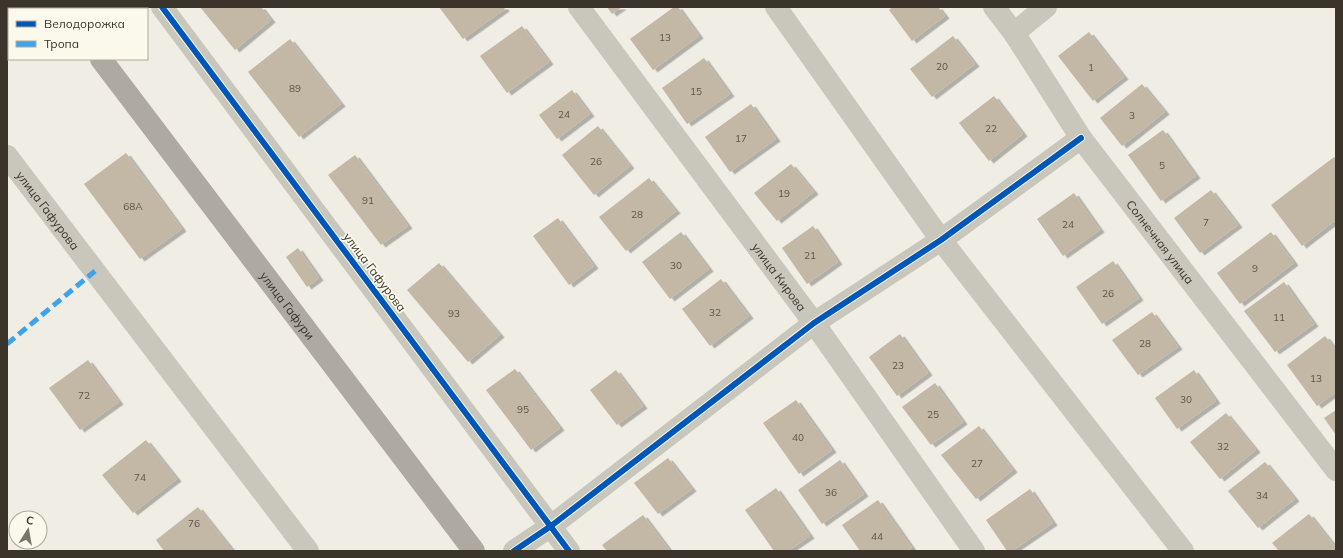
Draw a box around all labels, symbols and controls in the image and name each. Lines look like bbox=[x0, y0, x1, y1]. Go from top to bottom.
legend bbox=[8, 8, 148, 60]
text: Велодорожка bbox=[44, 16, 125, 31]
house number: 13 bbox=[659, 31, 671, 44]
text: Тропа bbox=[44, 36, 79, 51]
house number: 20 bbox=[936, 60, 948, 73]
house number: 1 bbox=[1088, 61, 1094, 74]
house number: 89 bbox=[289, 82, 301, 95]
house number: 15 bbox=[690, 85, 702, 98]
house number: 24 bbox=[558, 108, 570, 121]
house number: 3 bbox=[1129, 109, 1135, 122]
house number: 22 bbox=[985, 122, 997, 135]
house number: 17 bbox=[735, 132, 747, 145]
house number: 26 bbox=[590, 155, 602, 168]
house number: 5 bbox=[1159, 159, 1165, 172]
street label: улица Гафурова bbox=[13, 168, 83, 252]
house number: 19 bbox=[778, 187, 790, 200]
house number: 91 bbox=[362, 194, 374, 207]
street label: Солнечная улица bbox=[1124, 197, 1198, 287]
house number: 68А bbox=[123, 200, 143, 213]
house number: 28 bbox=[631, 208, 643, 221]
house number: 7 bbox=[1203, 216, 1209, 229]
house number: 24 bbox=[1062, 218, 1074, 231]
street label: улица Гафурова bbox=[340, 230, 410, 314]
street label: улица Кирова bbox=[749, 239, 810, 314]
house number: 21 bbox=[804, 249, 816, 262]
house number: 30 bbox=[670, 259, 682, 272]
house number: 9 bbox=[1252, 262, 1258, 275]
street label: улица Гафури bbox=[257, 268, 318, 342]
house number: 26 bbox=[1102, 287, 1114, 300]
house number: 32 bbox=[709, 306, 721, 319]
house number: 93 bbox=[448, 307, 460, 320]
house number: 11 bbox=[1273, 311, 1285, 324]
house number: 28 bbox=[1139, 337, 1151, 350]
house number: 23 bbox=[892, 359, 904, 372]
house number: 13 bbox=[1310, 372, 1322, 385]
house number: 72 bbox=[78, 389, 90, 402]
house number: 30 bbox=[1180, 393, 1192, 406]
house number: 95 bbox=[517, 403, 529, 416]
house number: 25 bbox=[927, 408, 939, 421]
house number: 40 bbox=[792, 431, 804, 444]
house number: 32 bbox=[1217, 440, 1229, 453]
house number: 27 bbox=[971, 457, 983, 470]
house number: 74 bbox=[134, 471, 146, 484]
house number: 36 bbox=[825, 486, 837, 499]
house number: 34 bbox=[1256, 489, 1268, 502]
north arrow bbox=[8, 510, 48, 550]
text: С bbox=[25, 513, 35, 528]
house number: 76 bbox=[188, 517, 200, 530]
house number: 44 bbox=[871, 530, 883, 543]

